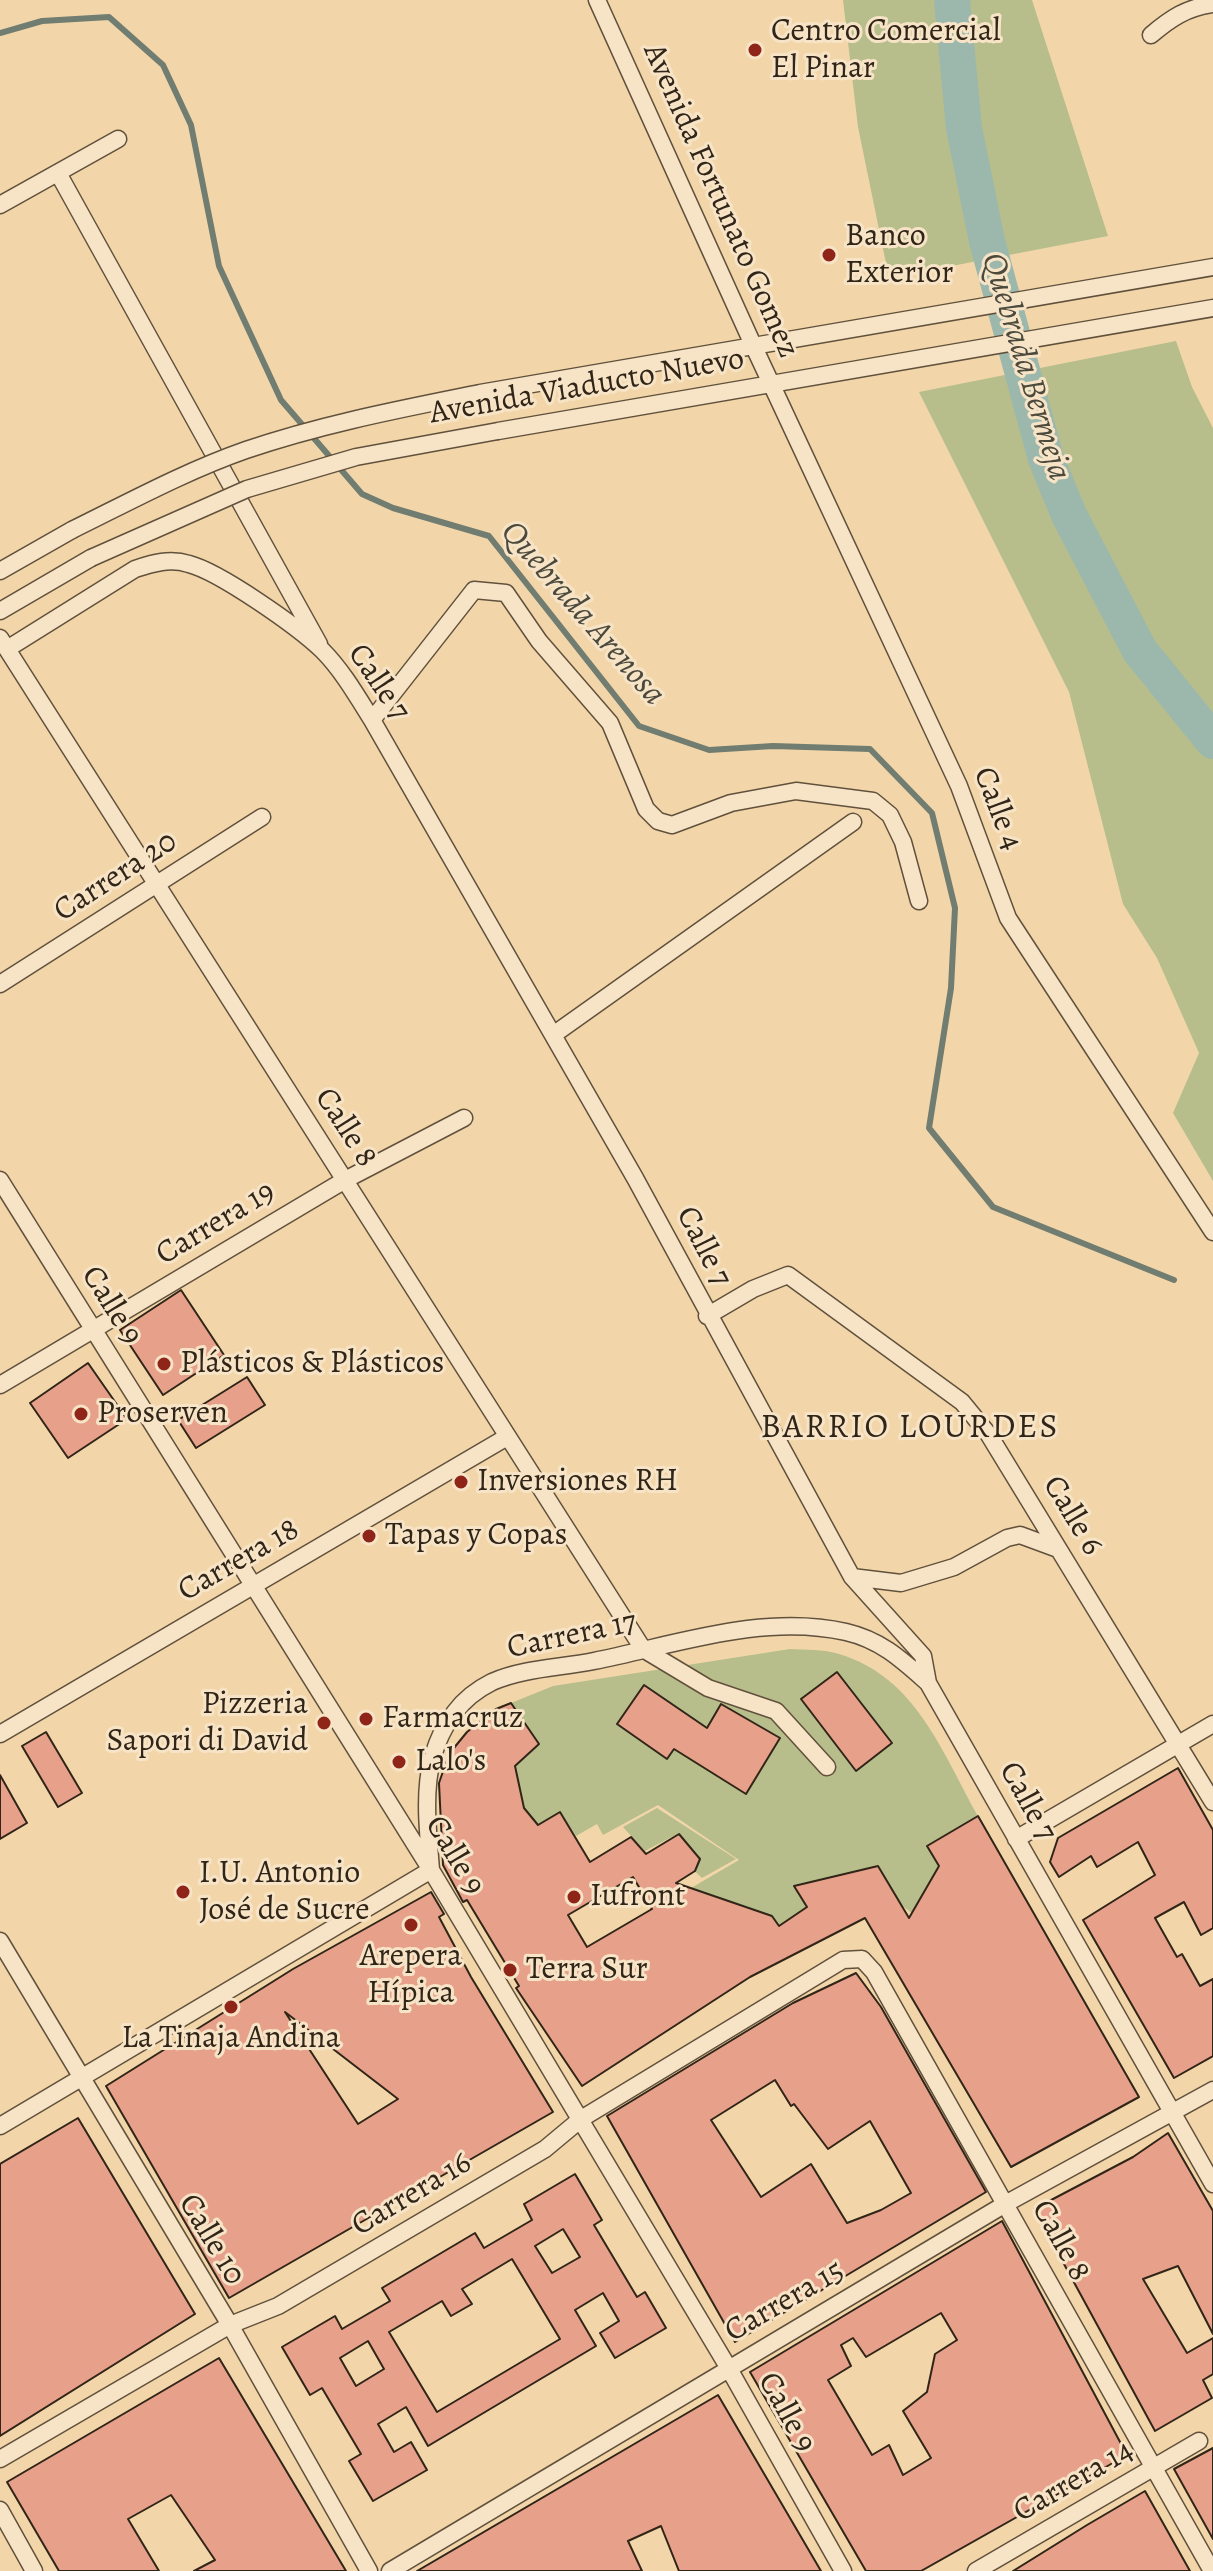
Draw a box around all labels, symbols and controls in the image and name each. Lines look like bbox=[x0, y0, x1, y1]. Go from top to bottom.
place label: Centro Comercial El Pinar bbox=[771, 13, 1001, 88]
street label: Avenida Fortunato Gomez bbox=[633, 38, 807, 364]
marker: Centro Comercial El Pinar bbox=[746, 41, 764, 59]
place label: Banco Exterior bbox=[845, 218, 953, 293]
marker: Banco Exterior bbox=[820, 246, 838, 264]
water label: Quebrada Bermeja bbox=[971, 248, 1079, 486]
street label: Avenida Viaducto Nuevo bbox=[427, 340, 747, 434]
water label: Quebrada Arenosa bbox=[491, 513, 673, 715]
street label: Calle 7 bbox=[338, 637, 418, 729]
street label: Calle 4 bbox=[964, 762, 1030, 856]
street label: Carrera 20 bbox=[47, 823, 185, 931]
street label: Calle 8 bbox=[305, 1081, 385, 1175]
street label: Carrera 19 bbox=[149, 1174, 283, 1274]
street label: Calle 7 bbox=[667, 1201, 739, 1293]
street label: Calle 9 bbox=[72, 1259, 150, 1353]
place label: Plásticos & Plásticos bbox=[180, 1345, 444, 1383]
marker: Plásticos & Plásticos bbox=[155, 1355, 173, 1373]
place label: Proserven bbox=[97, 1395, 228, 1433]
marker: Proserven bbox=[72, 1405, 90, 1423]
district label: BARRIO LOURDES bbox=[761, 1409, 1059, 1449]
place label: Inversiones RH bbox=[477, 1463, 678, 1501]
street label: Calle 6 bbox=[1033, 1469, 1111, 1563]
marker: Inversiones RH bbox=[452, 1473, 470, 1491]
street label: Carrera 18 bbox=[172, 1511, 306, 1611]
place label: Tapas y Copas bbox=[385, 1517, 567, 1555]
marker: Tapas y Copas bbox=[360, 1527, 378, 1545]
street label: Carrera 17 bbox=[504, 1604, 640, 1668]
place label: Pizzeria Sapori di David bbox=[107, 1686, 308, 1761]
place label: Farmacruz bbox=[382, 1700, 524, 1738]
marker: Farmacruz bbox=[357, 1710, 375, 1728]
marker: Pizzeria Sapori di David bbox=[315, 1714, 333, 1732]
place label: Lalo's bbox=[415, 1743, 486, 1781]
marker: Lalo's bbox=[390, 1753, 408, 1771]
street label: Calle 7 bbox=[990, 1756, 1064, 1848]
street label: Calle 9 bbox=[415, 1809, 493, 1903]
place label: I.U. Antonio José de Sucre bbox=[199, 1855, 370, 1930]
place label: Iufront bbox=[590, 1878, 685, 1916]
marker: I.U. Antonio José de Sucre bbox=[174, 1883, 192, 1901]
marker: Iufront bbox=[565, 1888, 583, 1906]
marker: Arepera Hípica bbox=[402, 1916, 420, 1934]
place label: Arepera Hípica bbox=[360, 1938, 462, 2013]
place label: Terra Sur bbox=[526, 1951, 648, 1989]
marker: Terra Sur bbox=[501, 1961, 519, 1979]
marker: La Tinaja Andina bbox=[222, 1998, 240, 2016]
place label: La Tinaja Andina bbox=[122, 2020, 340, 2058]
street label: Carrera 16 bbox=[345, 2144, 479, 2246]
street label: Calle 10 bbox=[169, 2188, 253, 2292]
street label: Calle 8 bbox=[1022, 2194, 1098, 2288]
street label: Carrera 15 bbox=[719, 2253, 851, 2351]
street label: Calle 9 bbox=[748, 2366, 824, 2460]
street label: Carrera 14 bbox=[1007, 2432, 1141, 2532]

